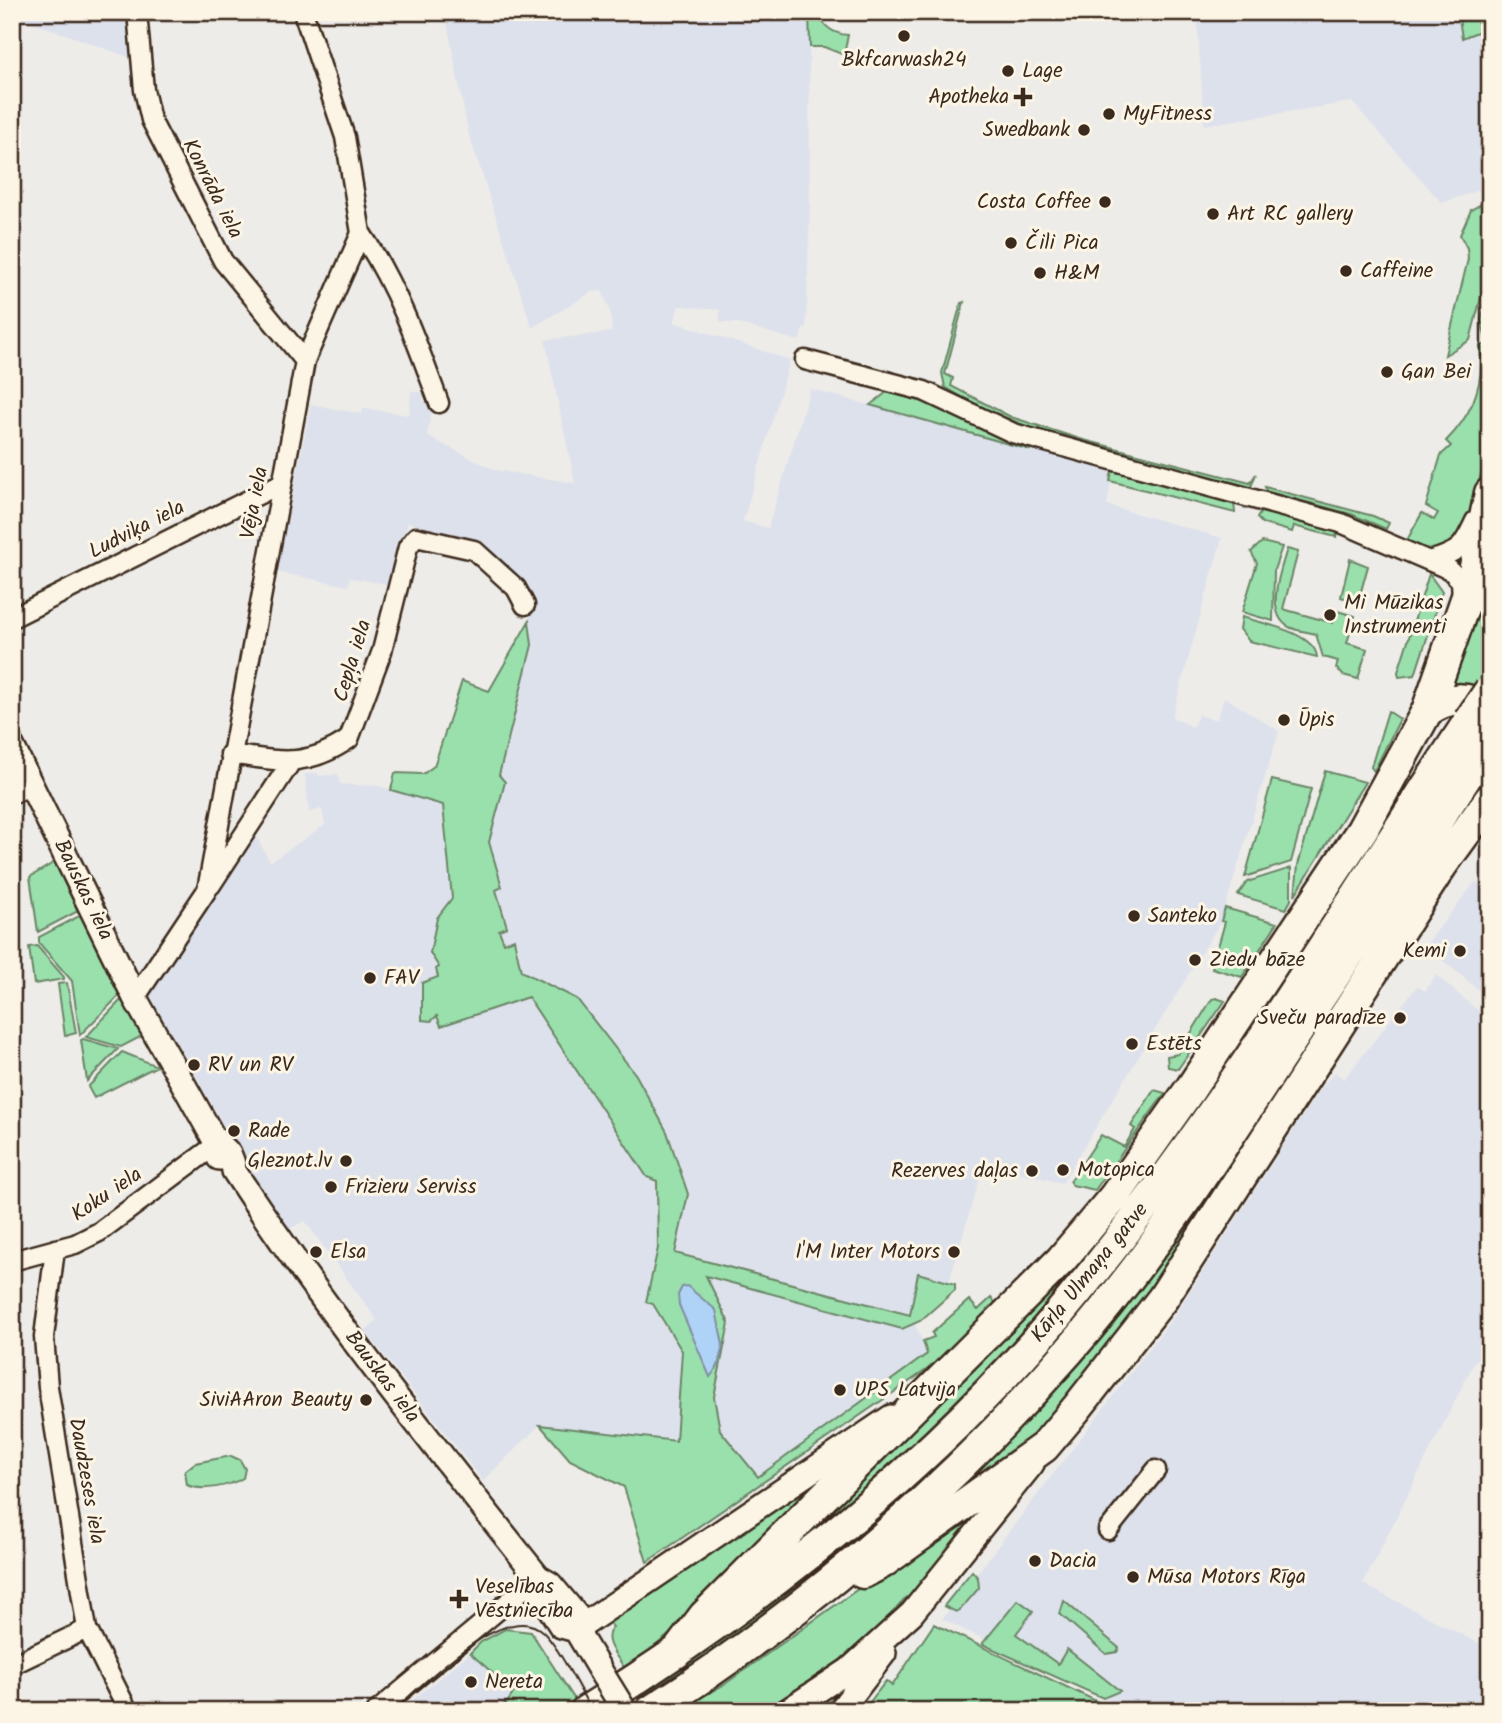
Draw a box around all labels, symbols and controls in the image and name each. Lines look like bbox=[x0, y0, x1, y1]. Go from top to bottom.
marker: Bkfcarwash24 bbox=[896, 28, 912, 44]
place label: Bkfcarwash24 bbox=[841, 44, 967, 77]
place label: Lage bbox=[1022, 55, 1063, 88]
marker: Lage bbox=[1000, 63, 1016, 79]
place label: Apotheka bbox=[928, 81, 1009, 114]
marker: Apotheka bbox=[1015, 89, 1031, 105]
place label: MyFitness bbox=[1123, 98, 1212, 131]
marker: MyFitness bbox=[1101, 106, 1117, 122]
place label: Swedbank bbox=[983, 114, 1070, 147]
marker: Swedbank bbox=[1076, 122, 1092, 138]
street label: Konrāda iela bbox=[173, 133, 251, 245]
place label: Costa Coffee bbox=[977, 186, 1092, 219]
marker: Costa Coffee bbox=[1097, 194, 1113, 210]
place label: Art RC gallery bbox=[1227, 198, 1353, 231]
marker: Art RC gallery bbox=[1205, 206, 1221, 222]
place label: Čili Pica bbox=[1025, 227, 1099, 260]
marker: Čili Pica bbox=[1003, 235, 1019, 251]
place label: Caffeine bbox=[1360, 255, 1434, 288]
place label: H&M bbox=[1054, 257, 1100, 290]
marker: Caffeine bbox=[1338, 263, 1354, 279]
marker: H&M bbox=[1032, 265, 1048, 281]
place label: Gan Bei bbox=[1401, 356, 1472, 389]
marker: Gan Bei bbox=[1379, 364, 1395, 380]
street label: Vēja iela bbox=[232, 464, 278, 542]
street label: Ludviķa iela bbox=[83, 492, 191, 568]
place label: Mi Mūzikas Instrumenti bbox=[1344, 587, 1447, 644]
marker: Mi Mūzikas Instrumenti bbox=[1322, 607, 1338, 623]
street label: Cepļa iela bbox=[325, 616, 381, 706]
place label: Ūpis bbox=[1298, 704, 1334, 737]
marker: Ūpis bbox=[1276, 712, 1292, 728]
street label: Bauskas iela bbox=[44, 834, 122, 946]
place label: Santeko bbox=[1148, 900, 1217, 933]
marker: Santeko bbox=[1126, 908, 1142, 924]
place label: Kemi bbox=[1402, 935, 1447, 968]
marker: Kemi bbox=[1452, 943, 1468, 959]
place label: Ziedu bāze bbox=[1209, 944, 1306, 977]
marker: Ziedu bāze bbox=[1187, 952, 1203, 968]
place label: FAV bbox=[384, 962, 421, 995]
marker: FAV bbox=[362, 970, 378, 986]
place label: Sveču paradīze bbox=[1258, 1002, 1387, 1035]
marker: Sveču paradīze bbox=[1392, 1010, 1408, 1026]
place label: Estēts bbox=[1146, 1028, 1202, 1061]
marker: Estēts bbox=[1124, 1036, 1140, 1052]
place label: RV un RV bbox=[208, 1049, 295, 1082]
marker: RV un RV bbox=[186, 1057, 202, 1073]
place label: Rade bbox=[248, 1115, 291, 1148]
marker: Rade bbox=[226, 1123, 242, 1139]
place label: Gleznot.lv bbox=[248, 1145, 332, 1178]
marker: Gleznot.lv bbox=[338, 1153, 354, 1169]
place label: Motopica bbox=[1077, 1154, 1155, 1187]
place label: Rezerves daļas bbox=[891, 1155, 1018, 1188]
street label: Koku iela bbox=[65, 1159, 149, 1231]
marker: Motopica bbox=[1055, 1162, 1071, 1178]
marker: Rezerves daļas bbox=[1024, 1163, 1040, 1179]
place label: Frizieru Serviss bbox=[345, 1171, 476, 1204]
marker: Frizieru Serviss bbox=[323, 1179, 339, 1195]
street label: Kārļa Ulmaņa gatve bbox=[1023, 1195, 1157, 1350]
place label: Elsa bbox=[330, 1236, 366, 1269]
place label: I'M Inter Motors bbox=[795, 1236, 940, 1269]
marker: Elsa bbox=[308, 1244, 324, 1260]
marker: I'M Inter Motors bbox=[946, 1244, 962, 1260]
street label: Bauskas iela bbox=[336, 1324, 428, 1430]
place label: UPS Latvija bbox=[854, 1374, 956, 1407]
marker: UPS Latvija bbox=[832, 1382, 848, 1398]
place label: SiviAAron Beauty bbox=[200, 1384, 352, 1417]
marker: SiviAAron Beauty bbox=[358, 1392, 374, 1408]
street label: Daudzeses iela bbox=[59, 1415, 113, 1547]
place label: Dacia bbox=[1049, 1545, 1097, 1578]
marker: Dacia bbox=[1027, 1553, 1043, 1569]
place label: Mūsa Motors Rīga bbox=[1147, 1561, 1306, 1594]
marker: Mūsa Motors Rīga bbox=[1125, 1569, 1141, 1585]
place label: Veselības Vēstniecība bbox=[475, 1571, 573, 1628]
marker: Veselības Vēstniecība bbox=[449, 1589, 469, 1609]
place label: Nereta bbox=[485, 1666, 543, 1699]
marker: Nereta bbox=[463, 1674, 479, 1690]

